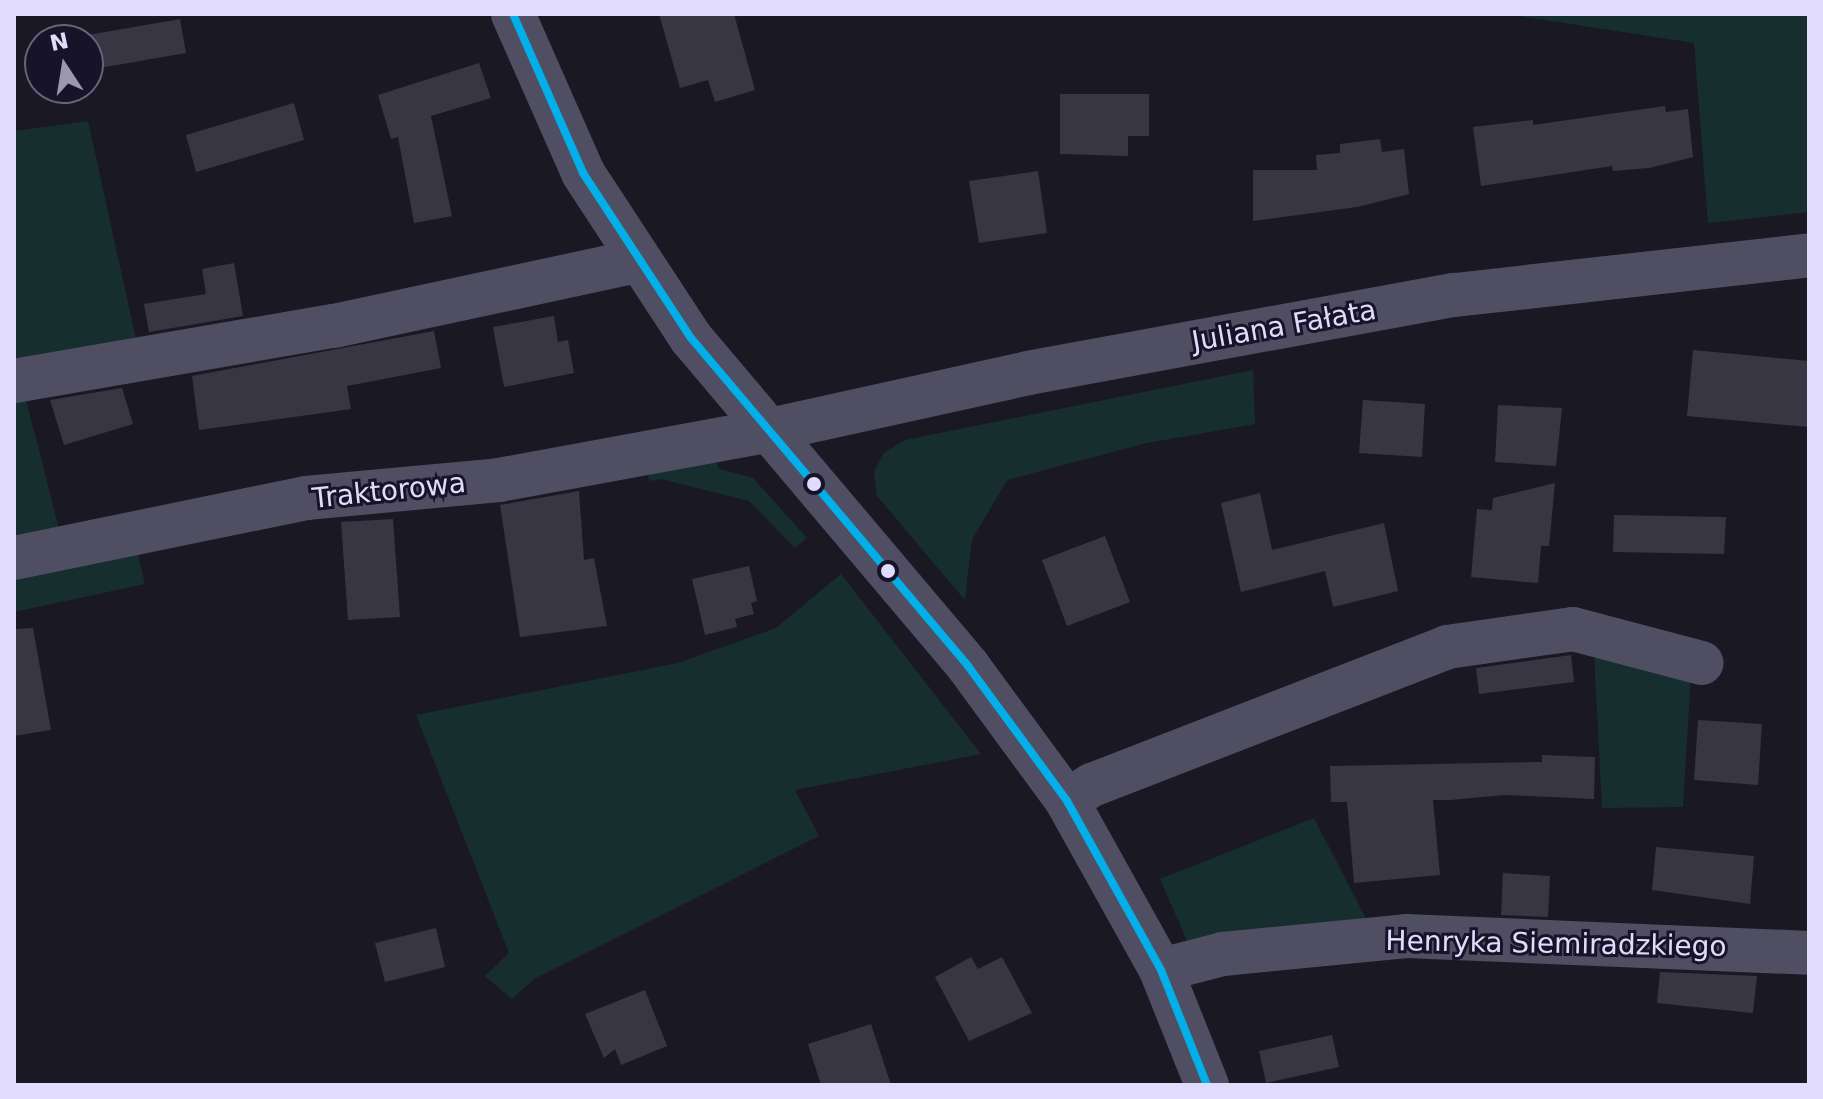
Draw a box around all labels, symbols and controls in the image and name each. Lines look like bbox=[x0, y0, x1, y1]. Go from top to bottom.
north arrow bbox=[24, 24, 104, 104]
text: N bbox=[48, 28, 71, 56]
street label: Juliana Fałata bbox=[1189, 293, 1379, 359]
street label: Traktorowa bbox=[311, 466, 467, 516]
unlabelled marker bbox=[806, 476, 822, 492]
unlabelled marker bbox=[880, 563, 896, 579]
street label: Henryka Siemiradzkiego bbox=[1385, 924, 1727, 964]

